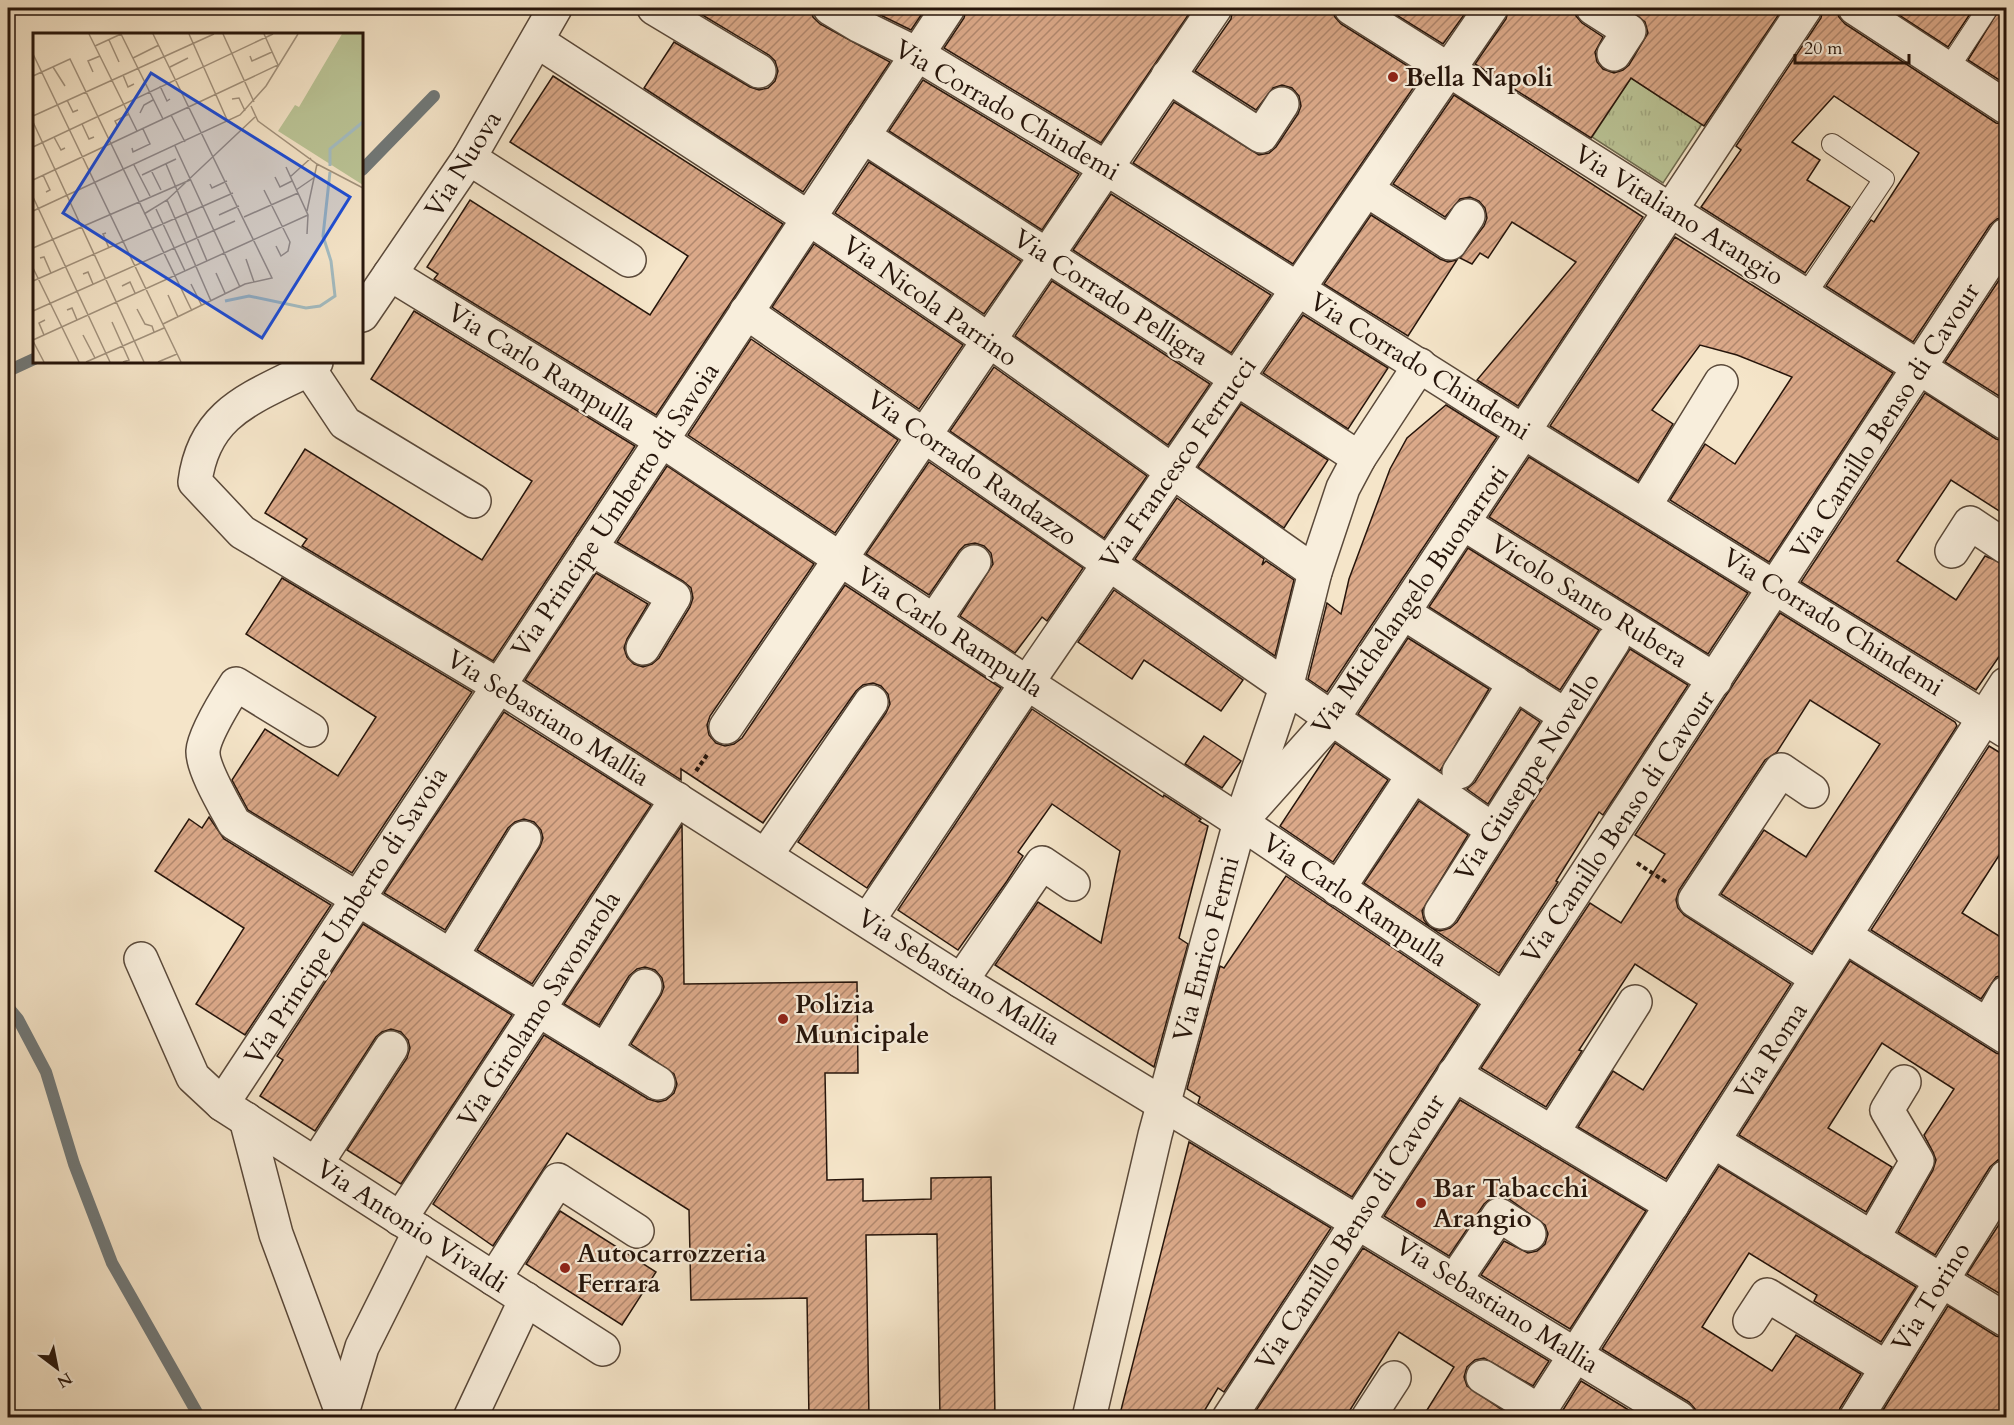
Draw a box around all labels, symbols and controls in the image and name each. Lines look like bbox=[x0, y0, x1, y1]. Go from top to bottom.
scale bar bbox=[1795, 27, 1909, 65]
street label: Via Corrado Chindemi bbox=[888, 31, 1126, 189]
inset map bbox=[33, 33, 363, 363]
text: 20 m bbox=[1804, 36, 1843, 61]
place label: Bella Napoli bbox=[1405, 60, 1553, 95]
marker: Bella Napoli bbox=[1386, 70, 1400, 84]
street label: Via Nuova bbox=[416, 104, 510, 224]
street label: Via Vitaliano Arangio bbox=[1567, 136, 1791, 294]
street label: Via Corrado Pelligra bbox=[1006, 221, 1216, 373]
street label: Via Nicola Parrino bbox=[835, 227, 1025, 375]
street label: Via Camillo Benso di Cavour bbox=[1782, 275, 1988, 566]
street label: Via Corrado Chindemi bbox=[1303, 284, 1537, 448]
street label: Via Carlo Rampulla bbox=[441, 295, 643, 439]
street label: Via Francesco Ferrucci bbox=[1092, 350, 1264, 576]
street label: Via Principe Umberto di Savoia bbox=[503, 355, 727, 665]
street label: Via Corrado Randazzo bbox=[860, 382, 1084, 554]
street label: Via Michelangelo Buonarroti bbox=[1303, 458, 1517, 742]
street label: Vicolo Santo Rubera bbox=[1483, 526, 1695, 676]
street label: Via Corrado Chindemi bbox=[1716, 540, 1950, 704]
street label: Via Carlo Rampulla bbox=[850, 558, 1050, 706]
street label: Via Sebastiano Mallia bbox=[440, 641, 656, 795]
street label: Via Giuseppe Novello bbox=[1446, 666, 1608, 888]
street label: Via Camillo Benso di Cavour bbox=[1513, 683, 1723, 971]
street label: Via Principe Umberto di Savoia bbox=[236, 760, 456, 1072]
street label: Via Carlo Rampulla bbox=[1255, 825, 1455, 975]
street label: Via Enrico Fermi bbox=[1164, 852, 1248, 1046]
street label: Via Girolamo Savonarola bbox=[449, 884, 629, 1134]
street label: Via Sebastiano Mallia bbox=[851, 900, 1067, 1054]
place label: Polizia Municipale bbox=[795, 987, 929, 1052]
street label: Via Roma bbox=[1726, 995, 1816, 1107]
marker: Polizia Municipale bbox=[776, 1012, 790, 1026]
street label: Via Camillo Benso di Cavour bbox=[1247, 1086, 1453, 1377]
street label: Via Antonio Vivaldi bbox=[309, 1151, 515, 1301]
place label: Bar Tabacchi Arangio bbox=[1433, 1171, 1589, 1236]
marker: Bar Tabacchi Arangio bbox=[1414, 1196, 1428, 1210]
street label: Via Sebastiano Mallia bbox=[1389, 1228, 1605, 1382]
street label: Via Torino bbox=[1883, 1235, 1979, 1359]
place label: Autocarrozzeria Ferrara bbox=[577, 1236, 766, 1301]
marker: Autocarrozzeria Ferrara bbox=[558, 1261, 572, 1275]
north arrow bbox=[27, 1338, 87, 1398]
text: N bbox=[53, 1367, 76, 1393]

